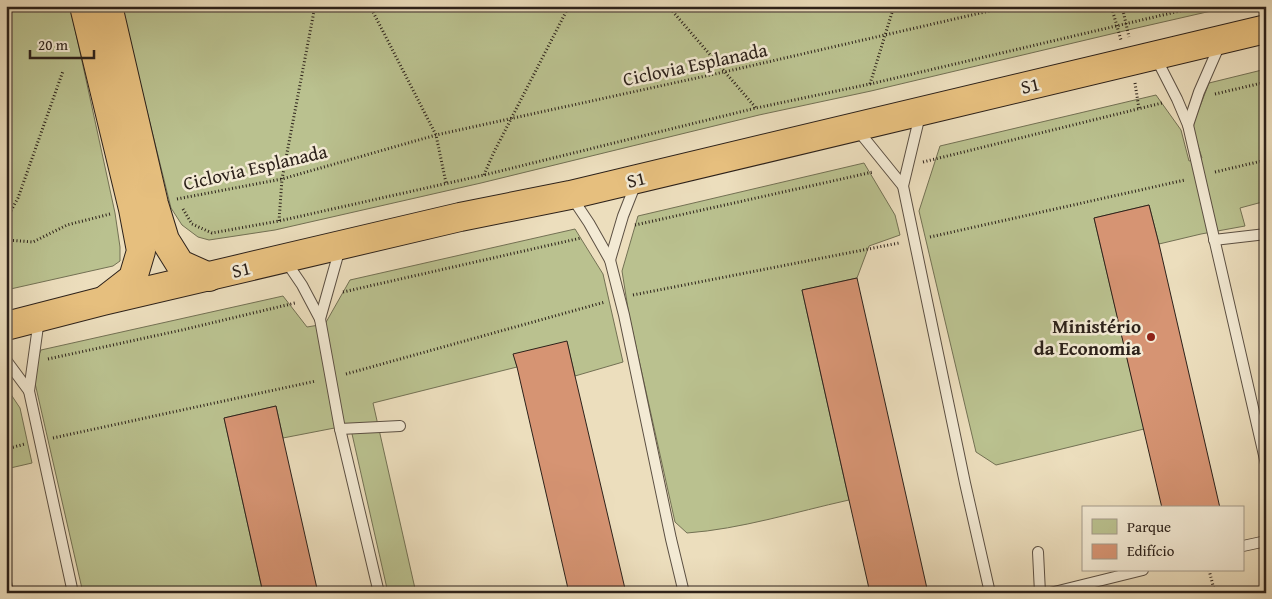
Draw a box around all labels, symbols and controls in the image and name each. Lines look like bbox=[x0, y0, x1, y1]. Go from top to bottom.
scale bar bbox=[30, 28, 94, 60]
text: 20 m bbox=[38, 34, 69, 55]
street label: Ciclovia Esplanada bbox=[620, 35, 770, 93]
street label: S1 bbox=[1018, 69, 1042, 101]
street label: Ciclovia Esplanada bbox=[180, 137, 330, 197]
street label: S1 bbox=[624, 163, 648, 195]
street label: S1 bbox=[229, 253, 253, 285]
place label: Ministério da Economia bbox=[1034, 312, 1141, 362]
marker: Ministério da Economia bbox=[1145, 331, 1157, 343]
legend bbox=[1082, 506, 1244, 572]
text: Parque bbox=[1127, 516, 1171, 537]
text: Edifício bbox=[1127, 540, 1175, 561]

